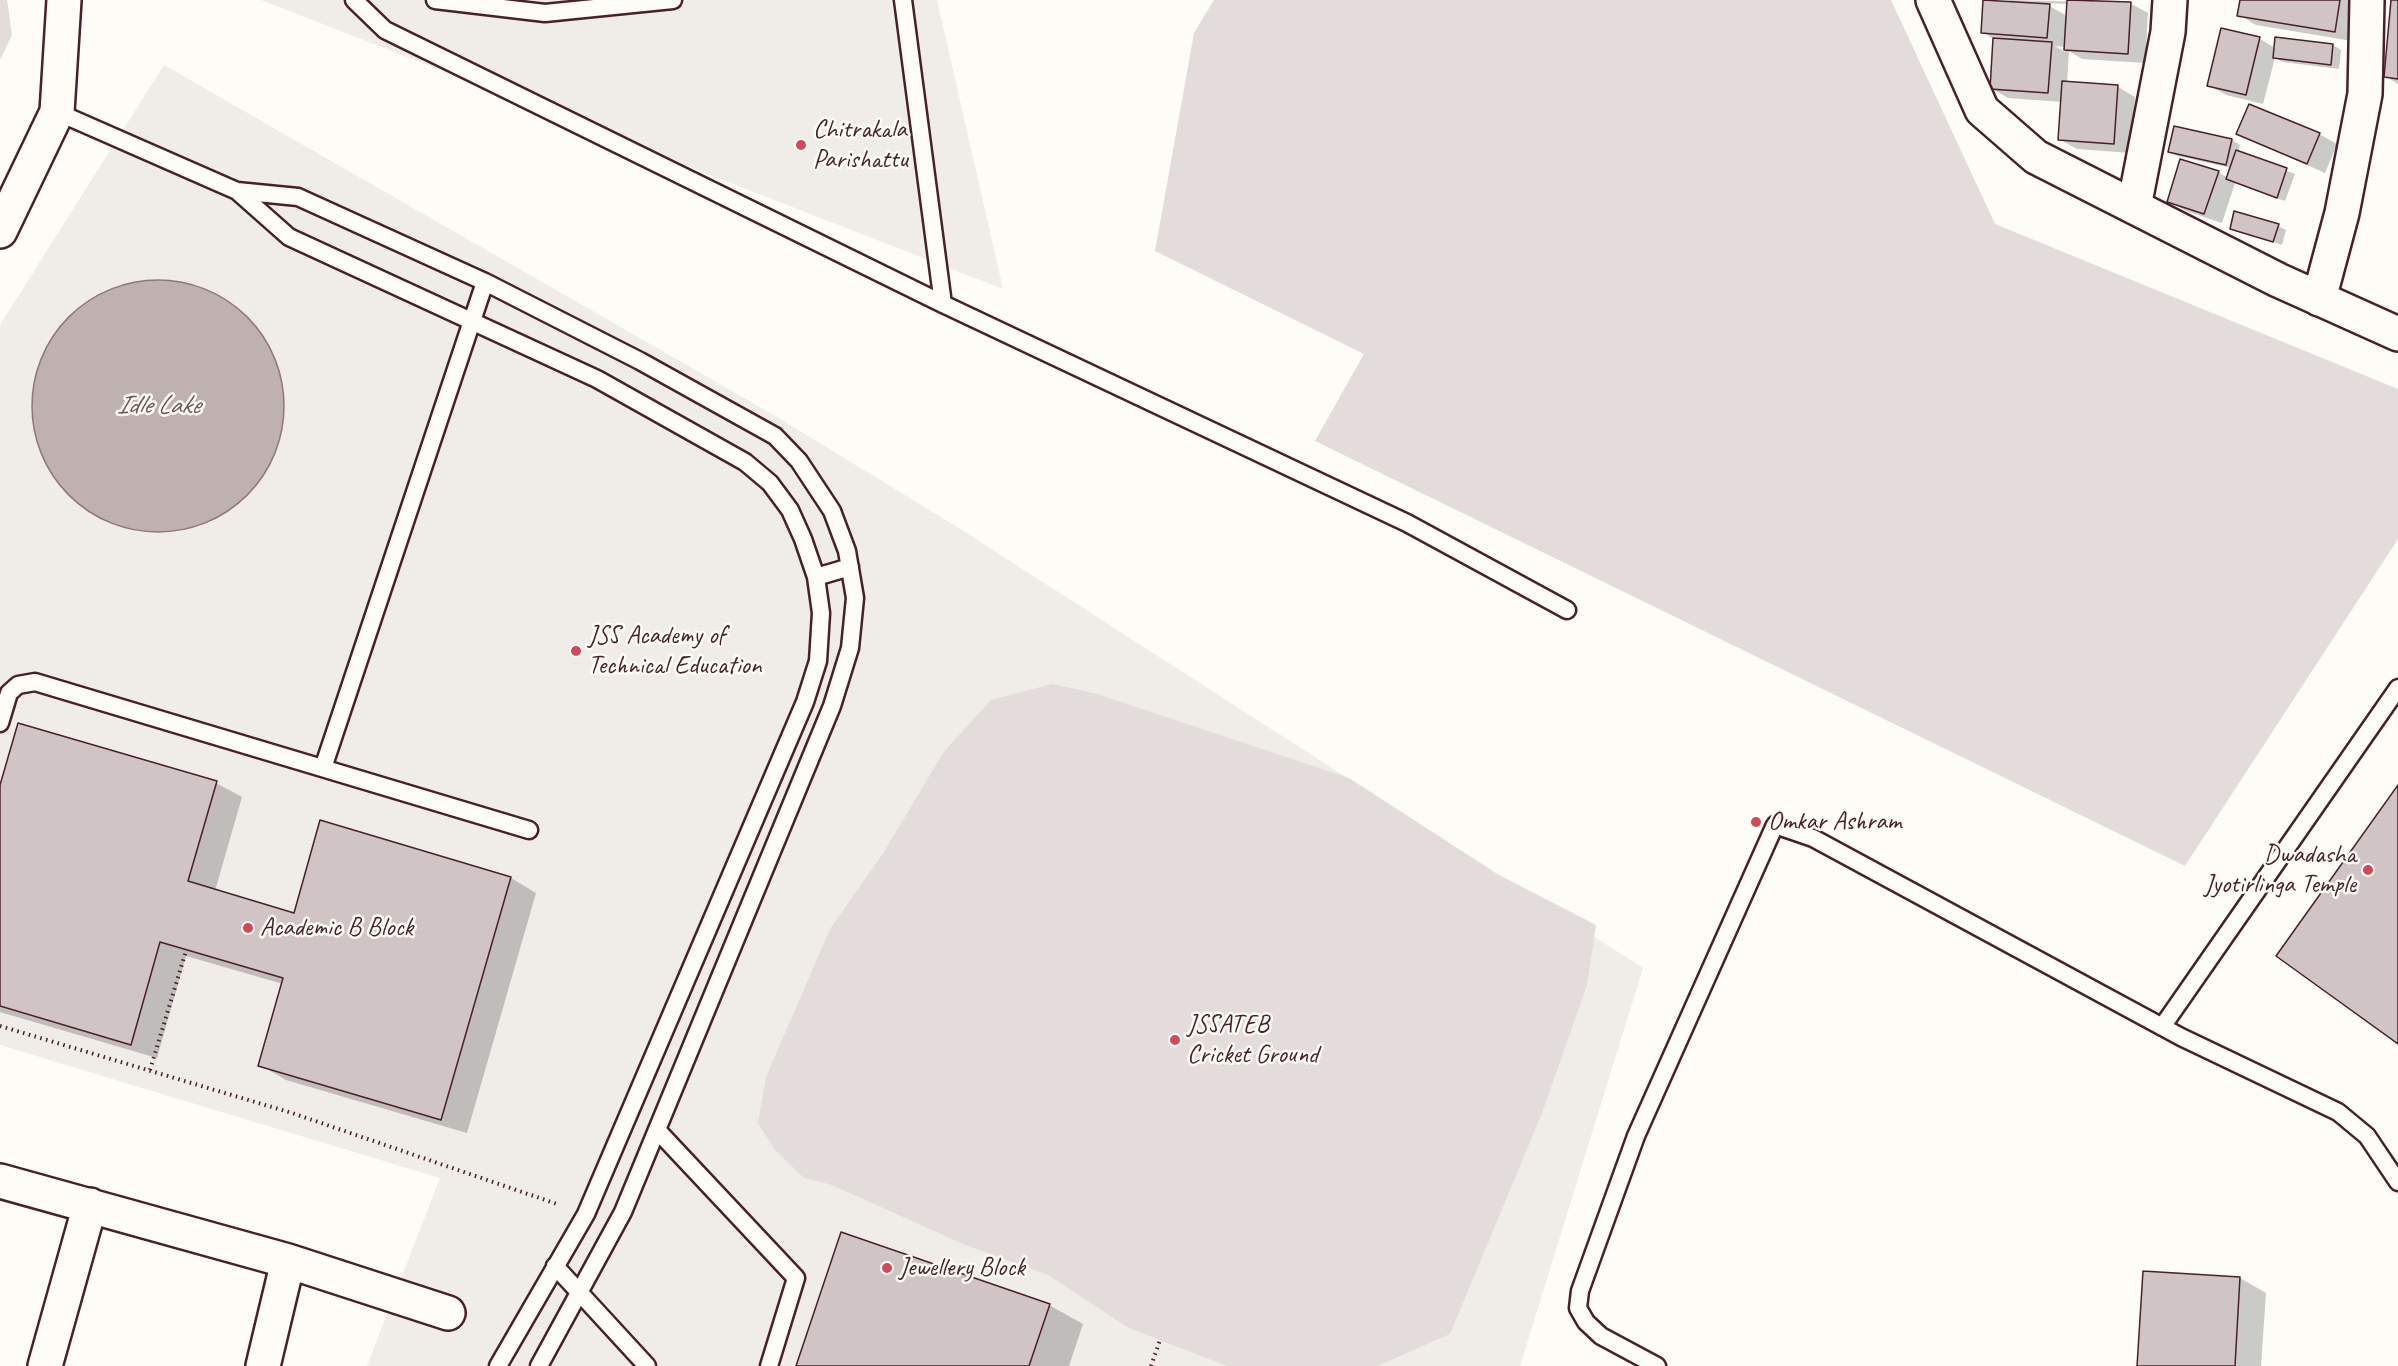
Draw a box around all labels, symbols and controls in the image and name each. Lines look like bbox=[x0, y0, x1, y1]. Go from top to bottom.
place label: Chitrakala Parishattu bbox=[813, 114, 908, 176]
marker: Chitrakala Parishattu bbox=[794, 138, 808, 152]
water label: Idle Lake bbox=[117, 390, 199, 422]
place label: JSS Academy of Technical Education bbox=[588, 620, 761, 682]
marker: JSS Academy of Technical Education bbox=[569, 644, 583, 658]
place label: Omkar Ashram bbox=[1768, 806, 1901, 838]
marker: Omkar Ashram bbox=[1749, 815, 1763, 829]
place label: Dwadasha Jyotirlinga Temple bbox=[2204, 839, 2356, 900]
marker: Dwadasha Jyotirlinga Temple bbox=[2361, 863, 2375, 877]
place label: Academic B Block bbox=[260, 912, 413, 944]
marker: Academic B Block bbox=[241, 921, 255, 935]
place label: JSSATEB Cricket Ground bbox=[1187, 1009, 1318, 1070]
marker: JSSATEB Cricket Ground bbox=[1168, 1033, 1182, 1047]
place label: Jewellery Block bbox=[899, 1252, 1025, 1284]
marker: Jewellery Block bbox=[880, 1261, 894, 1275]

